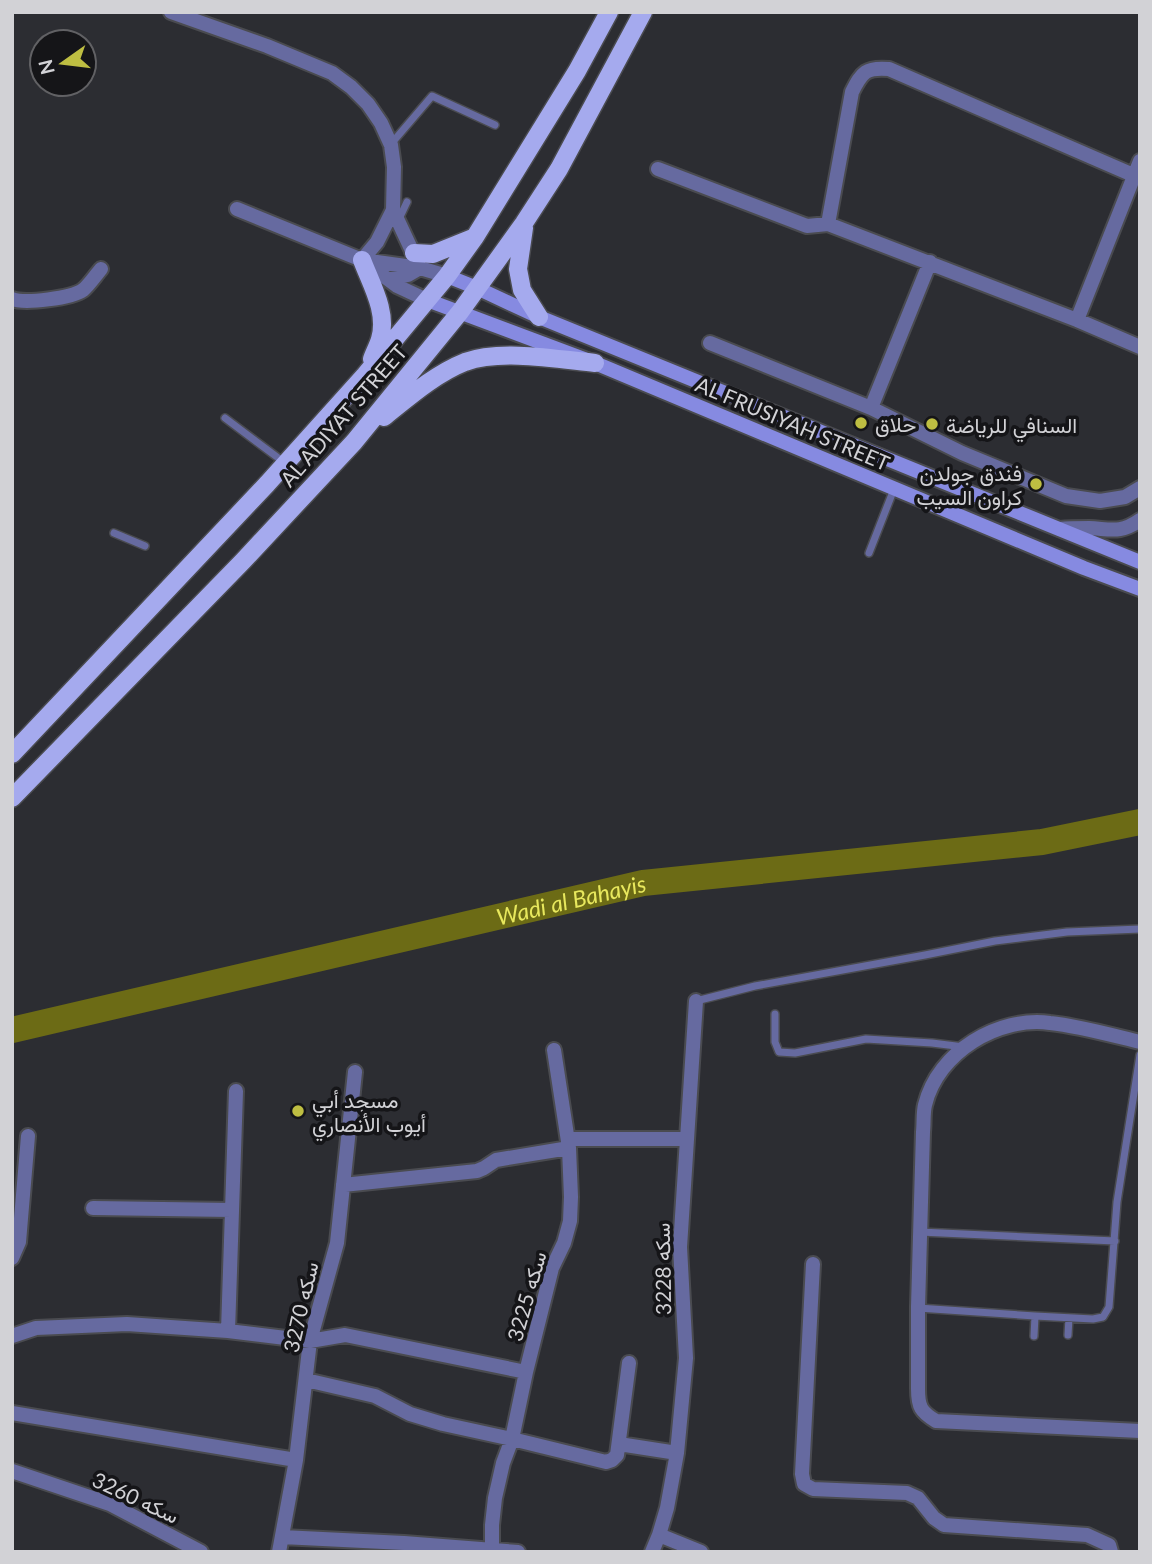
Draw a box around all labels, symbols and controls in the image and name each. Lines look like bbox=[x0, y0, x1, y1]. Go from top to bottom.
north arrow bbox=[28, 28, 98, 98]
text: N bbox=[33, 57, 59, 77]
street label: AL ADIYAT STREET bbox=[274, 338, 412, 491]
street label: AL FRUSIYAH STREET bbox=[692, 371, 894, 475]
place label: حلاق bbox=[875, 411, 916, 437]
place label: السنافي للرياضة bbox=[946, 412, 1077, 443]
marker: حلاق bbox=[853, 415, 869, 431]
marker: السنافي للرياضة bbox=[924, 416, 940, 432]
place label: فندق جولدن كراون السيب bbox=[916, 460, 1022, 511]
marker: فندق جولدن كراون السيب bbox=[1028, 476, 1044, 492]
water label: Wadi al Bahayis bbox=[493, 869, 649, 931]
place label: مسجد أبي أيوب الأنصاري bbox=[312, 1087, 426, 1142]
marker: مسجد أبي أيوب الأنصاري bbox=[290, 1103, 306, 1119]
street label: سكه 3228 bbox=[649, 1223, 675, 1315]
street label: سكه 3225 bbox=[501, 1248, 551, 1344]
street label: سكه 3270 bbox=[277, 1259, 323, 1355]
street label: سكه 3260 bbox=[89, 1466, 183, 1528]

